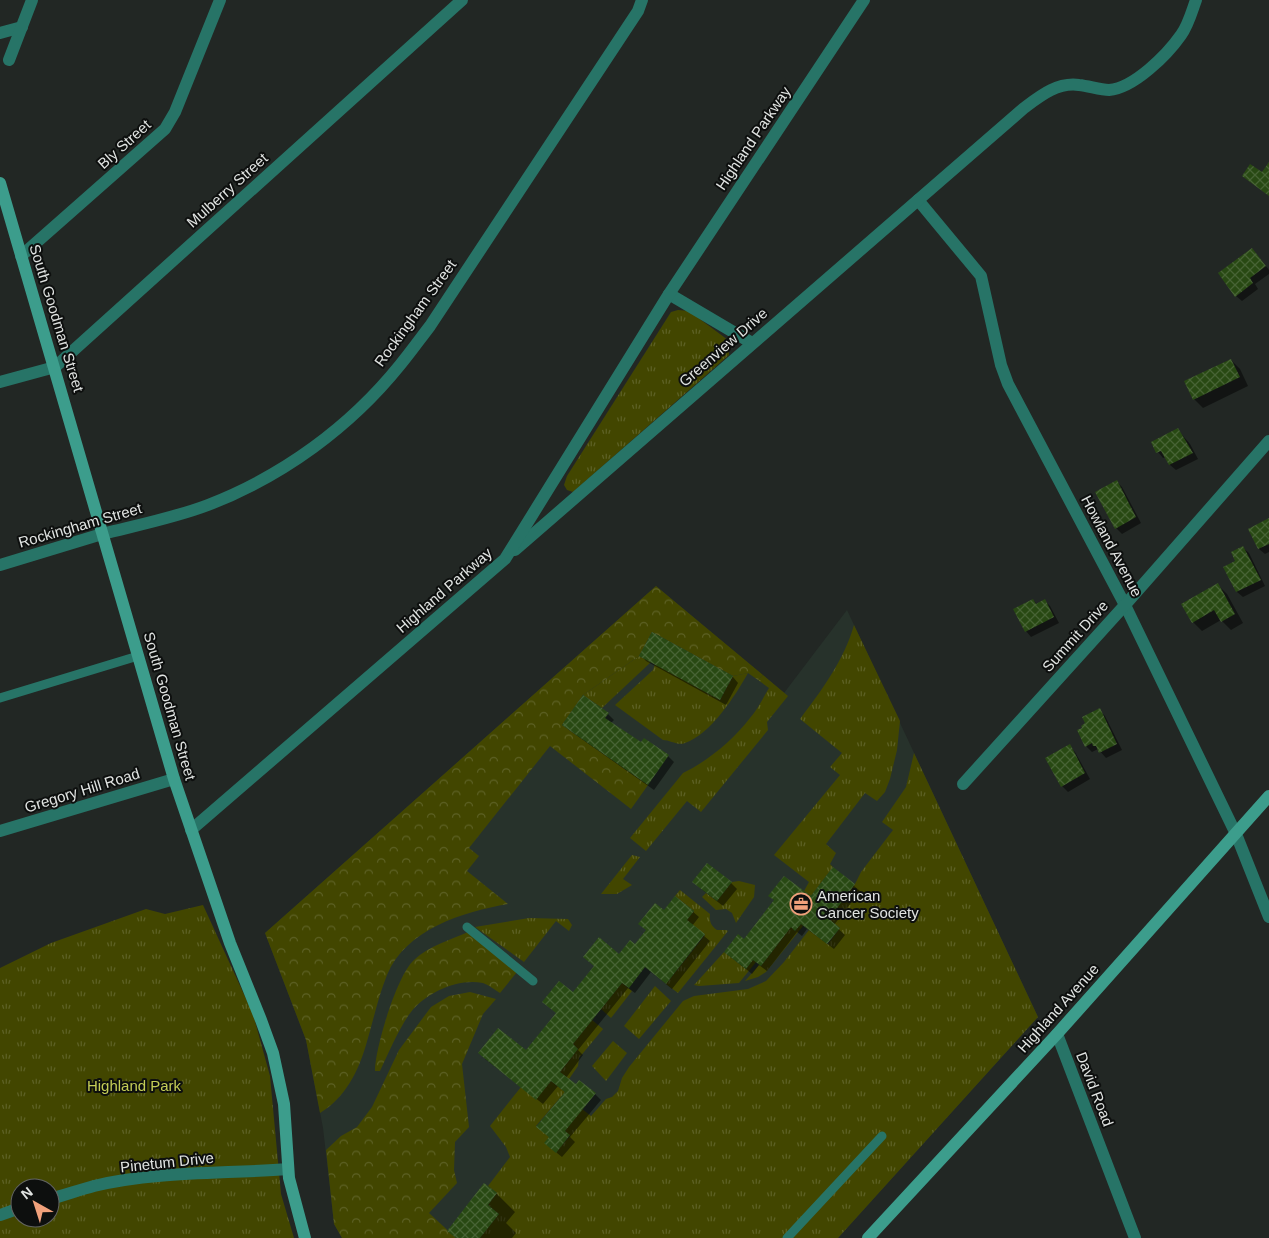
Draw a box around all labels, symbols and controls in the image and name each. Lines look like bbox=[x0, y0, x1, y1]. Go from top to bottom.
street label: Highland Parkway bbox=[712, 83, 794, 193]
street label: Bly Street bbox=[94, 115, 154, 172]
street label: Mulberry Street bbox=[183, 149, 271, 231]
street label: South Goodman Street bbox=[26, 242, 88, 395]
street label: Rockingham Street bbox=[371, 256, 460, 370]
street label: Greenview Drive bbox=[676, 304, 770, 390]
street label: Howland Avenue bbox=[1078, 492, 1146, 600]
street label: Rockingham Street bbox=[16, 499, 144, 551]
street label: Highland Parkway bbox=[393, 544, 496, 636]
street label: Summit Drive bbox=[1039, 597, 1111, 675]
street label: South Goodman Street bbox=[141, 630, 200, 783]
street label: Gregory Hill Road bbox=[23, 764, 141, 816]
place label: American Cancer Society bbox=[817, 887, 919, 921]
office icon: American Cancer Society bbox=[789, 892, 813, 916]
street label: Highland Avenue bbox=[1014, 960, 1102, 1056]
street label: David Road bbox=[1073, 1049, 1117, 1129]
park label: Highland Park bbox=[87, 1077, 182, 1094]
street label: Pinetum Drive bbox=[119, 1149, 215, 1175]
north arrow bbox=[10, 1178, 60, 1228]
text: N bbox=[18, 1183, 36, 1202]

